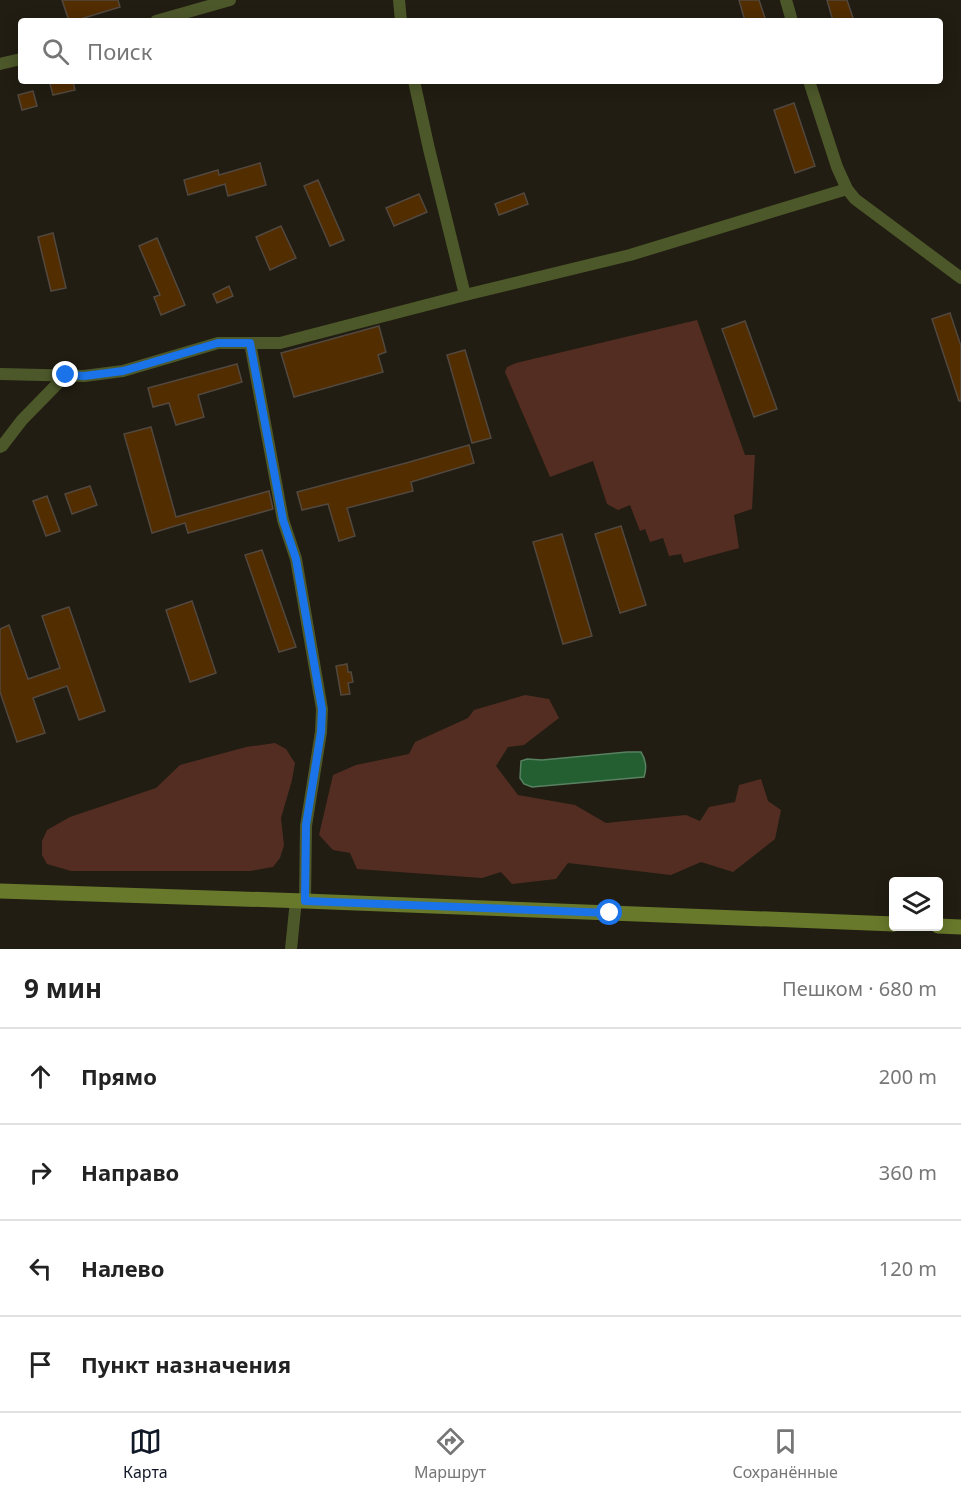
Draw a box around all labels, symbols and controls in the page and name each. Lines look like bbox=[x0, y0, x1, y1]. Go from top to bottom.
search box bbox=[18, 18, 943, 84]
icon: search bbox=[39, 35, 72, 68]
text: Поиск bbox=[87, 36, 152, 66]
route end bbox=[52, 361, 78, 387]
map controls bbox=[889, 877, 943, 931]
button: layers bbox=[889, 877, 943, 931]
route start bbox=[596, 899, 622, 925]
text: 9 мин bbox=[24, 970, 102, 1006]
text: Пешком · 680 m bbox=[782, 975, 937, 1002]
icon: ahead bbox=[24, 1060, 57, 1093]
text: Прямо bbox=[81, 1061, 157, 1091]
text: 200 m bbox=[879, 1063, 937, 1090]
icon: right bbox=[24, 1156, 57, 1189]
text: Направо bbox=[81, 1157, 179, 1187]
text: 360 m bbox=[879, 1159, 937, 1186]
icon: left bbox=[24, 1252, 57, 1285]
text: Налево bbox=[81, 1253, 164, 1283]
text: 120 m bbox=[879, 1255, 937, 1282]
icon: arrive bbox=[24, 1348, 57, 1381]
text: Пункт назначения bbox=[81, 1349, 291, 1379]
tab: Карта bbox=[123, 1425, 168, 1483]
tab: Маршрут bbox=[414, 1425, 486, 1483]
tab: Сохранённые bbox=[732, 1425, 838, 1483]

